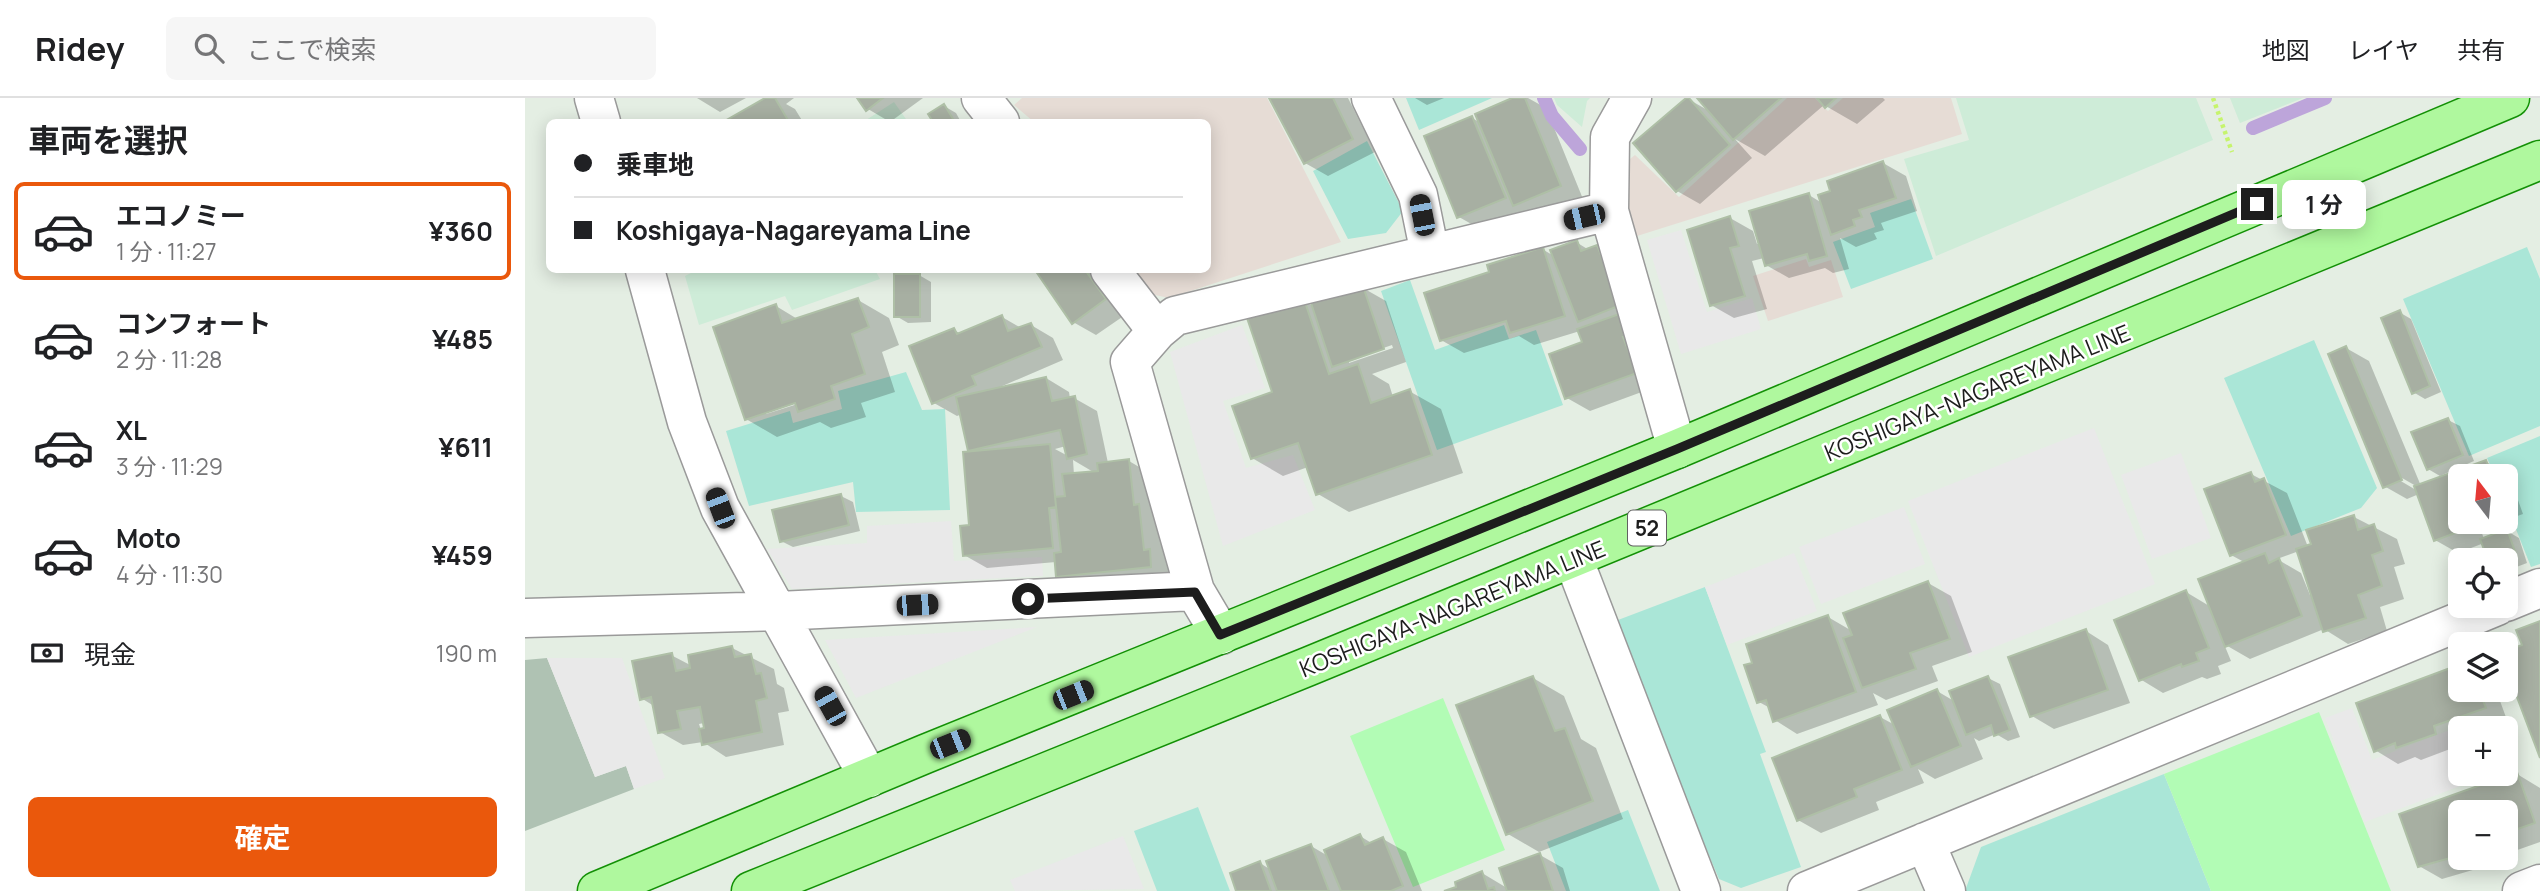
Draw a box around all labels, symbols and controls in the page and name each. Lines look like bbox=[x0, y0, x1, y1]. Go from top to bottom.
search box bbox=[166, 17, 656, 80]
text: Ridey bbox=[35, 26, 124, 71]
icon: search bbox=[190, 29, 228, 67]
text: ここで検索 bbox=[246, 31, 376, 67]
text: 地図 bbox=[2262, 33, 2310, 66]
text: レイヤ bbox=[2348, 33, 2419, 66]
text: 共有 bbox=[2457, 33, 2505, 66]
text: 車両を選択 bbox=[28, 118, 188, 162]
text: 乗車地 bbox=[616, 146, 694, 182]
callout: 1 分 bbox=[2281, 180, 2365, 228]
route end bbox=[2241, 188, 2273, 220]
text: 1 分 bbox=[2305, 188, 2343, 220]
car bbox=[1408, 192, 1437, 238]
text: エコノミー bbox=[116, 197, 246, 233]
icon: car bbox=[32, 200, 95, 263]
car bbox=[1562, 202, 1607, 232]
text: Koshigaya-Nagareyama Line bbox=[616, 212, 971, 248]
text: ¥360 bbox=[429, 213, 493, 249]
text: 1 分 · 11:27 bbox=[116, 235, 216, 267]
text: コンフォート bbox=[116, 305, 271, 341]
icon: car bbox=[32, 308, 95, 371]
street label: KOSHIGAYA-NAGAREYAMA LINE bbox=[1819, 316, 2135, 468]
text: ¥485 bbox=[432, 321, 493, 357]
text: 2 分 · 11:28 bbox=[116, 343, 222, 375]
text: XL bbox=[116, 412, 147, 448]
icon: car bbox=[32, 416, 95, 479]
text: ¥611 bbox=[439, 429, 493, 465]
text: 3 分 · 11:29 bbox=[116, 450, 223, 482]
north arrow bbox=[2448, 464, 2518, 534]
map controls bbox=[2448, 464, 2518, 870]
car bbox=[703, 485, 738, 531]
road number: 52 bbox=[1628, 510, 1666, 546]
text: Moto bbox=[116, 520, 181, 556]
icon: car bbox=[32, 524, 95, 587]
street label: KOSHIGAYA-NAGAREYAMA LINE bbox=[1294, 532, 1610, 684]
text: ¥459 bbox=[432, 537, 493, 573]
button: locate bbox=[2448, 548, 2518, 618]
text: 4 分 · 11:30 bbox=[116, 558, 223, 590]
route start bbox=[1012, 583, 1044, 615]
car bbox=[896, 593, 939, 617]
button: layers bbox=[2448, 632, 2518, 702]
icon: cash bbox=[28, 634, 66, 672]
text: 現金 bbox=[84, 636, 136, 672]
text: 190 m bbox=[436, 637, 497, 669]
car bbox=[1050, 677, 1097, 713]
car bbox=[811, 683, 850, 729]
button: + bbox=[2448, 716, 2518, 786]
car bbox=[927, 726, 974, 762]
button: 確定 bbox=[28, 797, 497, 877]
button: − bbox=[2448, 800, 2518, 870]

